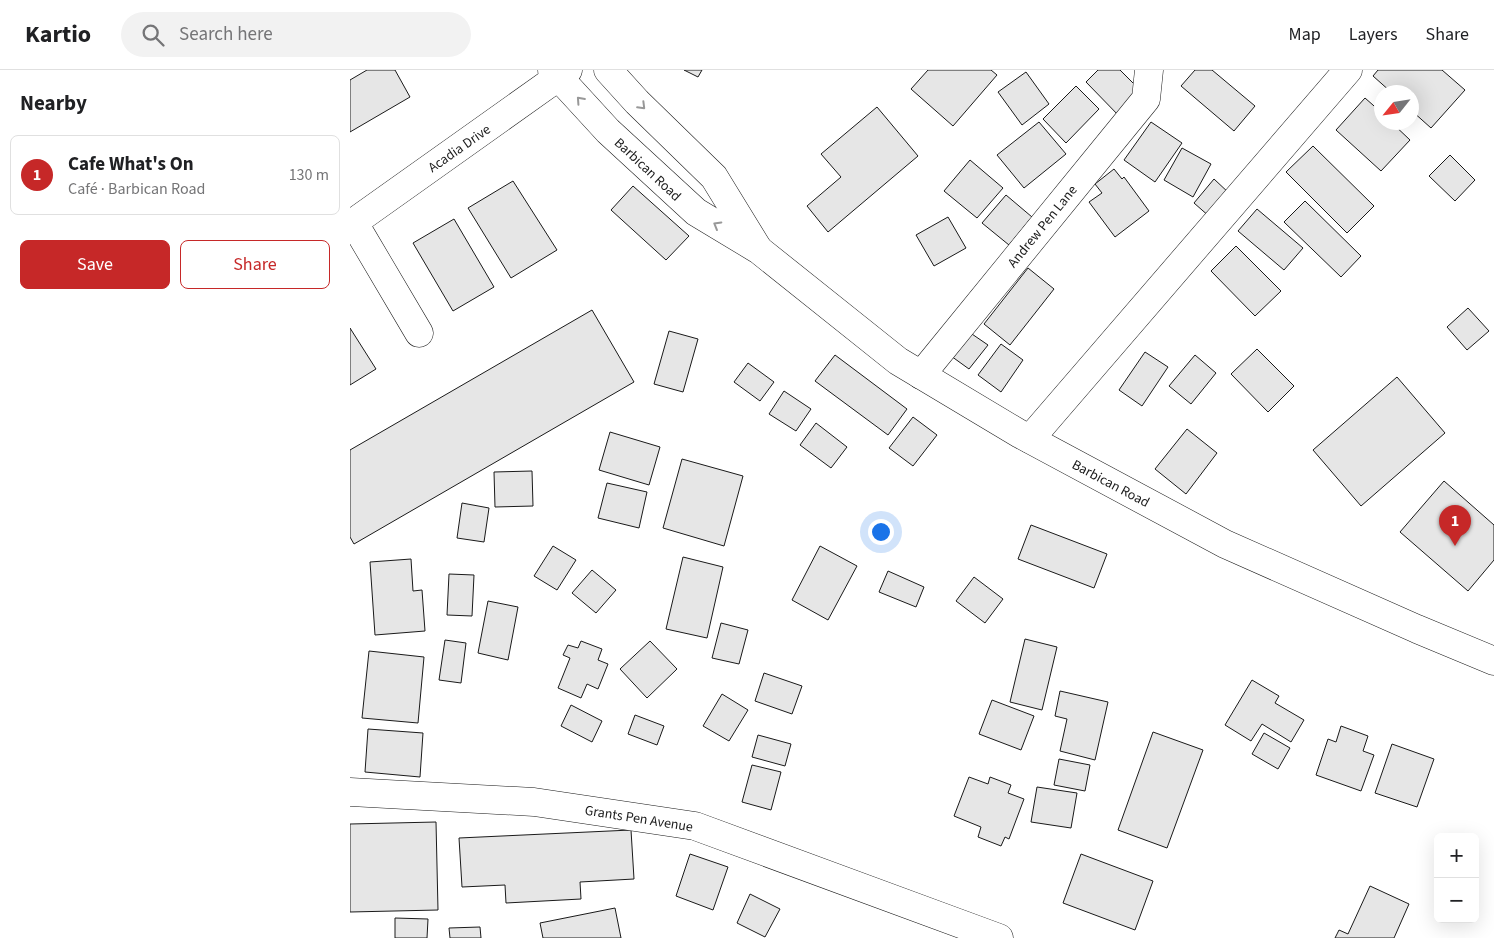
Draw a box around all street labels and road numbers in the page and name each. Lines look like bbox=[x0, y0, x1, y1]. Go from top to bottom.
street label: Acadia Drive bbox=[424, 120, 495, 178]
street label: Barbican Road bbox=[609, 133, 685, 206]
street label: Andrew Pen Lane bbox=[1003, 181, 1082, 272]
street label: Barbican Road bbox=[1068, 455, 1153, 513]
street label: Grants Pen Avenue bbox=[583, 801, 694, 837]

